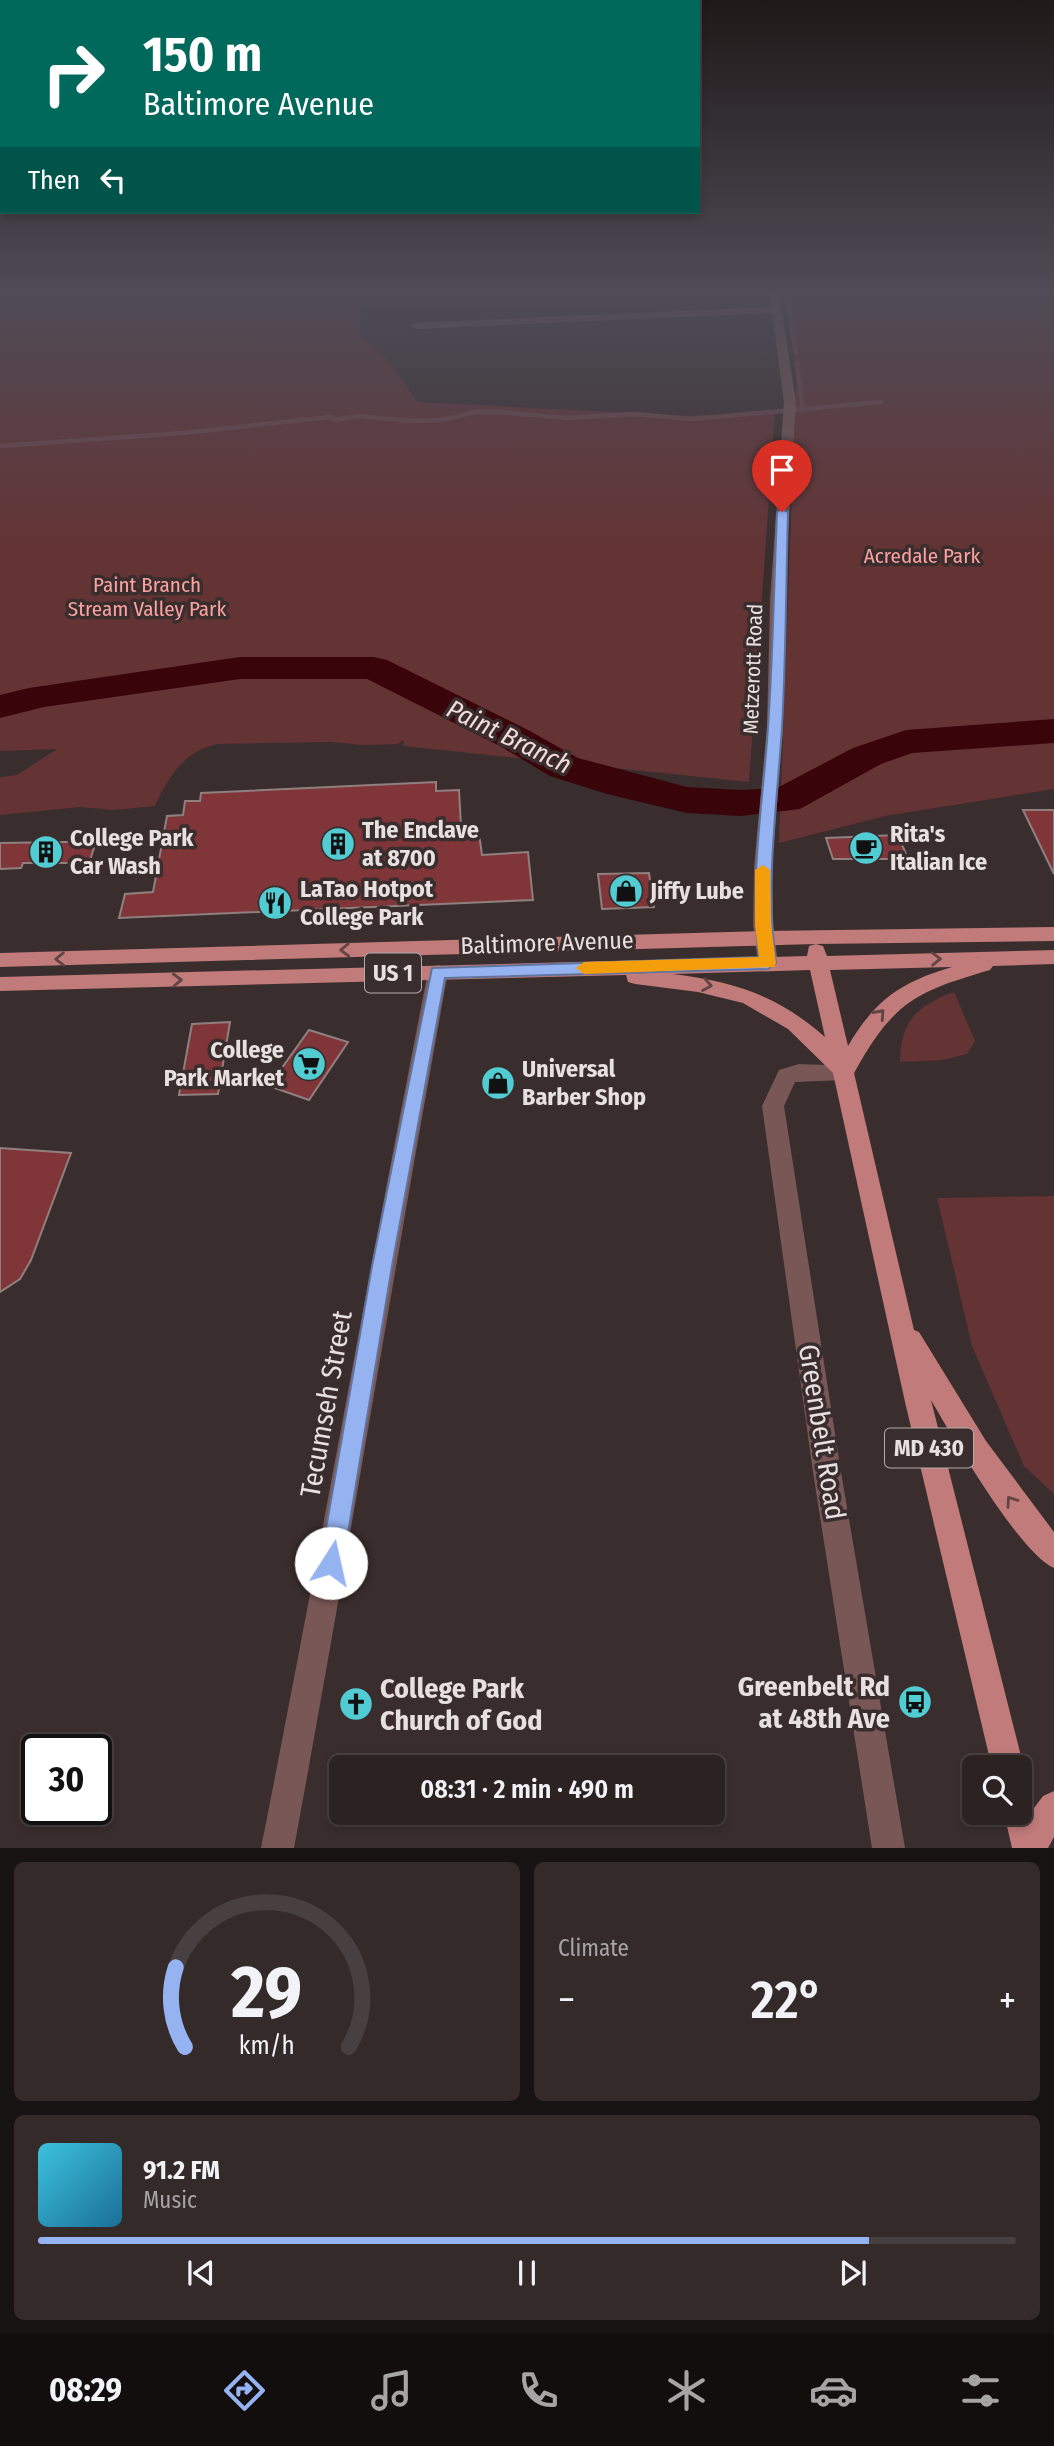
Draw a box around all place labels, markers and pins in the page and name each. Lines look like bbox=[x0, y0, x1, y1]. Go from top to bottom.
pin bbox=[752, 440, 812, 512]
place label: The Enclave at 8700 bbox=[362, 816, 479, 872]
place label: Rita's Italian Ice bbox=[890, 820, 987, 876]
place label: College Park Car Wash bbox=[70, 824, 194, 880]
building icon: The Enclave at 8700 bbox=[319, 825, 357, 863]
cafe icon: Rita's Italian Ice bbox=[847, 829, 885, 867]
building icon: College Park Car Wash bbox=[27, 833, 65, 871]
shop icon: Jiffy Lube bbox=[607, 872, 645, 910]
place label: LaTao Hotpot College Park bbox=[300, 875, 434, 931]
place label: Jiffy Lube bbox=[649, 877, 744, 905]
restaurant icon: LaTao Hotpot College Park bbox=[256, 884, 294, 922]
place label: College Park Market bbox=[164, 1036, 285, 1092]
supermarket icon: College Park Market bbox=[290, 1045, 328, 1083]
place label: Universal Barber Shop bbox=[522, 1055, 646, 1111]
shop icon: Universal Barber Shop bbox=[479, 1064, 517, 1102]
place label: Greenbelt Rd at 48th Ave bbox=[738, 1670, 890, 1735]
place label: College Park Church of God bbox=[380, 1672, 543, 1737]
bus stop icon: Greenbelt Rd at 48th Ave bbox=[896, 1683, 934, 1721]
church icon: College Park Church of God bbox=[337, 1685, 375, 1723]

